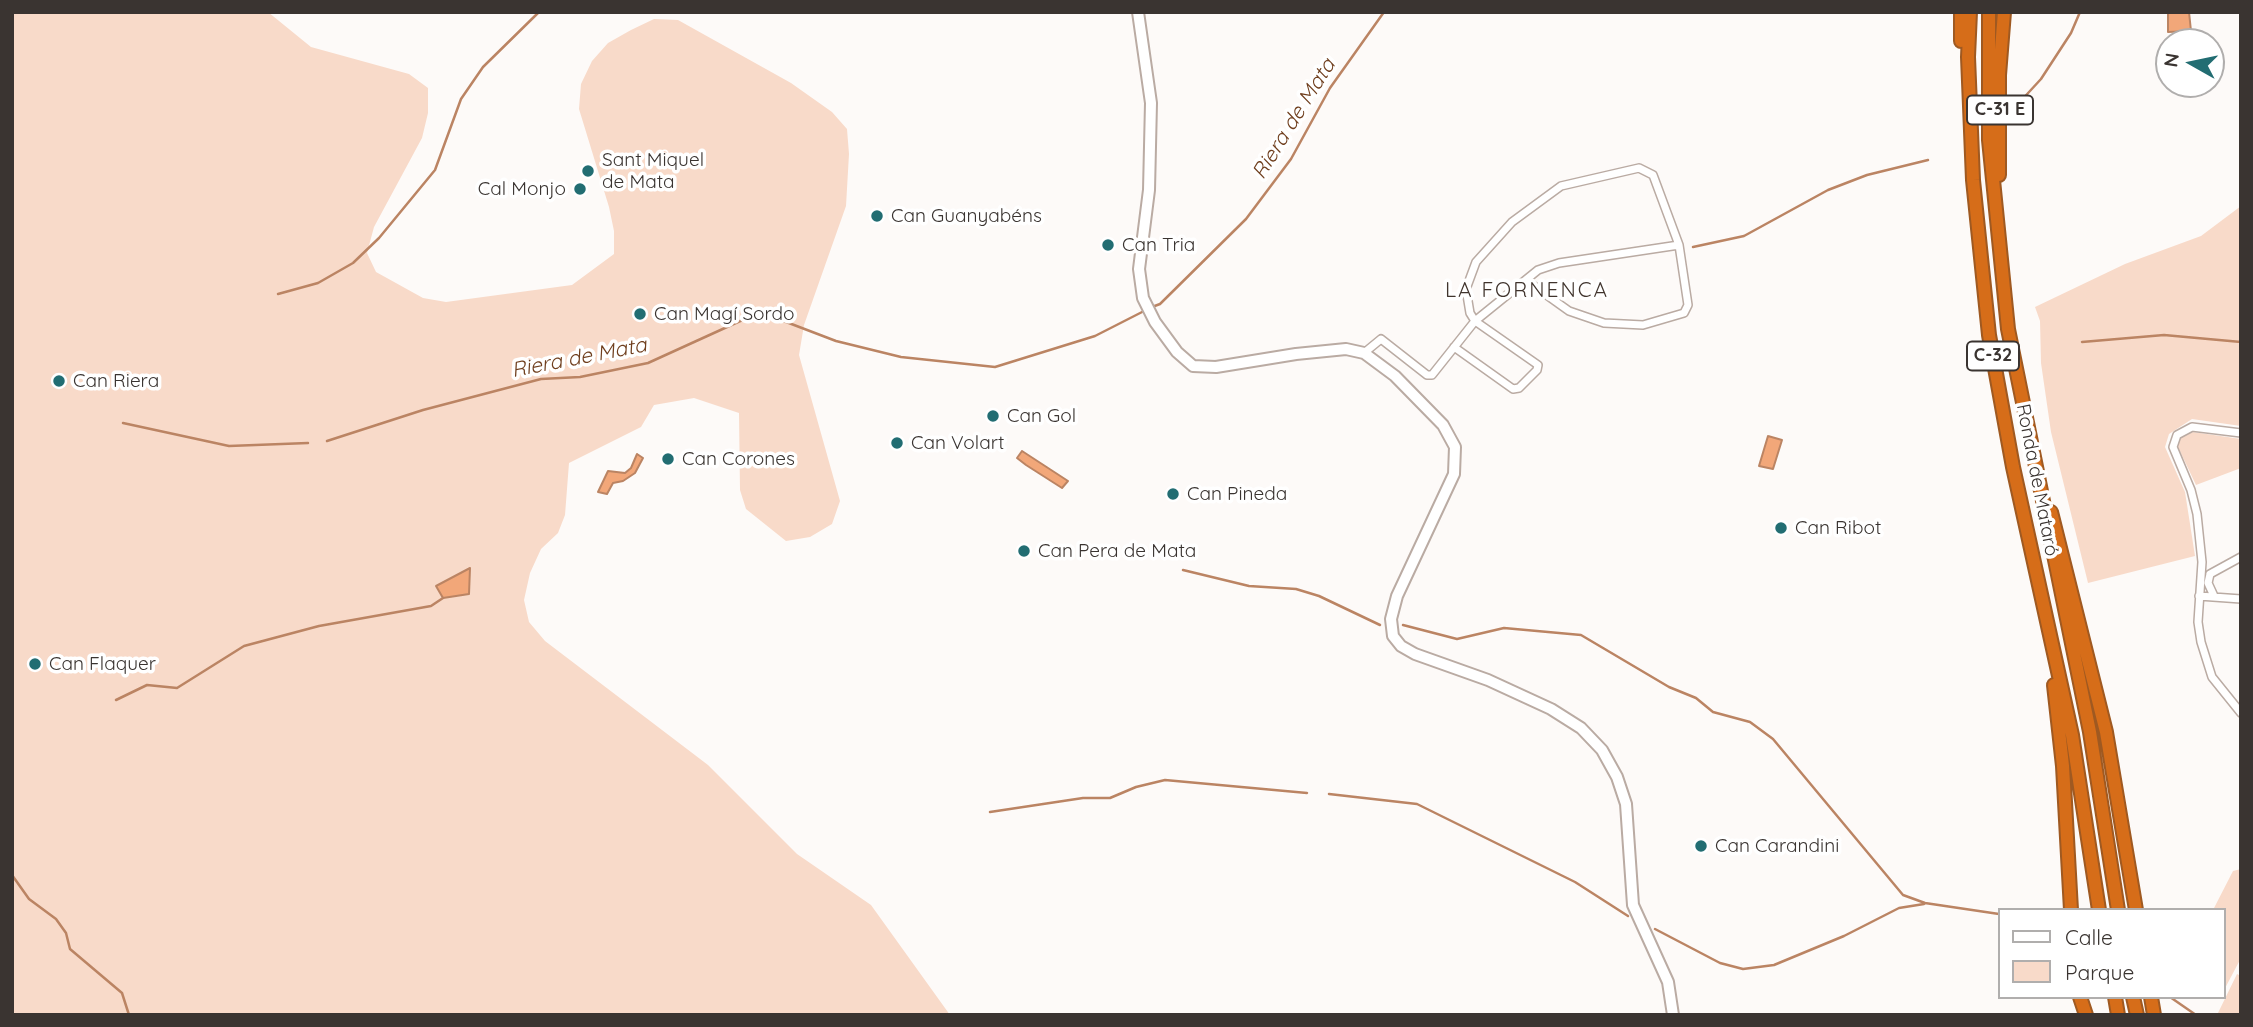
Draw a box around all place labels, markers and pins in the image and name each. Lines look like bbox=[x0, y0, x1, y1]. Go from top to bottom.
place label: Sant Miquel de Mata bbox=[602, 149, 704, 193]
marker: Sant Miquel de Mata bbox=[580, 163, 596, 179]
place label: Cal Monjo bbox=[478, 178, 566, 200]
marker: Cal Monjo bbox=[572, 181, 588, 197]
place label: Can Guanyabéns bbox=[891, 205, 1042, 227]
marker: Can Guanyabéns bbox=[869, 208, 885, 224]
place label: Can Tria bbox=[1122, 234, 1195, 256]
marker: Can Tria bbox=[1100, 237, 1116, 253]
place label: Can Magí Sordo bbox=[654, 303, 794, 325]
marker: Can Magí Sordo bbox=[632, 306, 648, 322]
place label: Can Riera bbox=[73, 370, 159, 392]
marker: Can Riera bbox=[51, 373, 67, 389]
place label: Can Gol bbox=[1007, 405, 1076, 427]
marker: Can Gol bbox=[985, 408, 1001, 424]
place label: Can Volart bbox=[911, 432, 1004, 454]
marker: Can Volart bbox=[889, 435, 905, 451]
place label: Can Corones bbox=[682, 448, 795, 470]
marker: Can Corones bbox=[660, 451, 676, 467]
place label: Can Pineda bbox=[1187, 483, 1287, 505]
marker: Can Pineda bbox=[1165, 486, 1181, 502]
place label: Can Ribot bbox=[1795, 517, 1881, 539]
marker: Can Ribot bbox=[1773, 520, 1789, 536]
place label: Can Pera de Mata bbox=[1038, 540, 1196, 562]
marker: Can Pera de Mata bbox=[1016, 543, 1032, 559]
place label: Can Flaquer bbox=[49, 653, 156, 675]
marker: Can Flaquer bbox=[27, 656, 43, 672]
place label: Can Carandini bbox=[1715, 835, 1839, 857]
marker: Can Carandini bbox=[1693, 838, 1709, 854]

